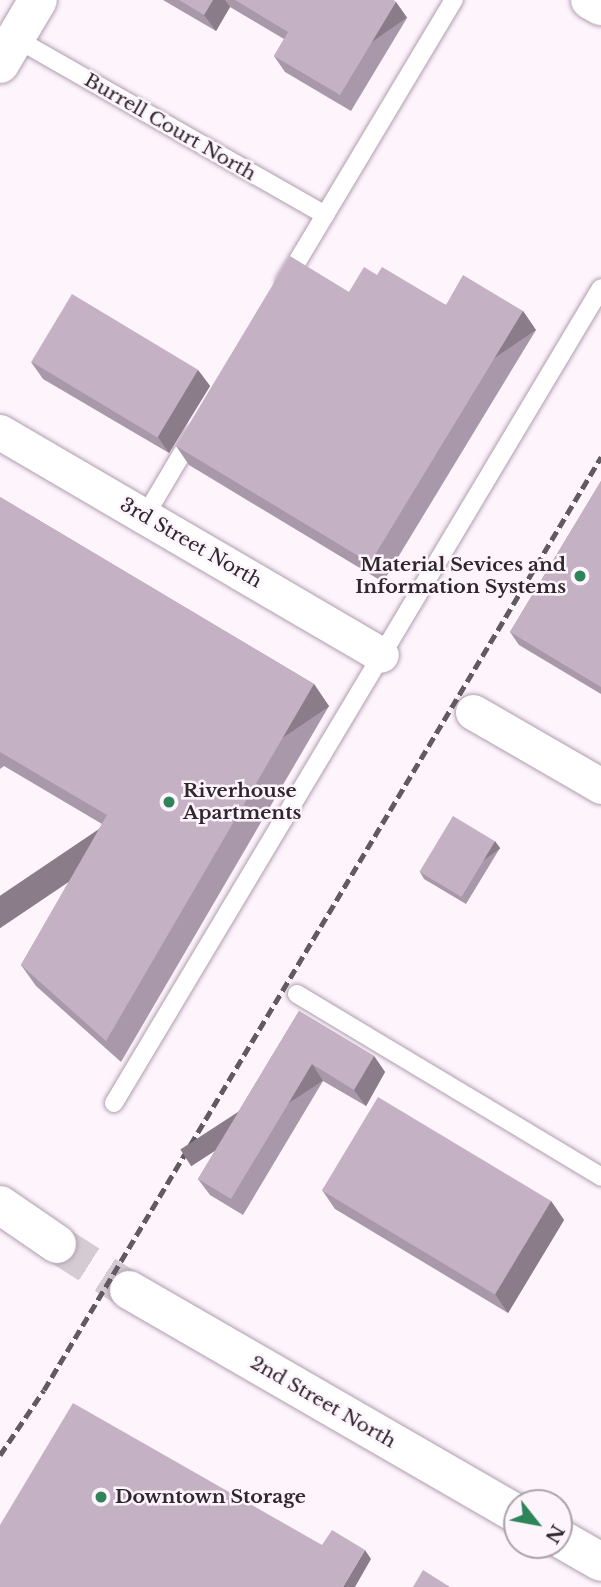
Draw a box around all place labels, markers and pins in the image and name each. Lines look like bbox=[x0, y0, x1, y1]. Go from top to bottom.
place label: Material Sevices and Information Systems bbox=[355, 554, 566, 598]
marker: Material Sevices and Information Systems bbox=[572, 568, 588, 584]
place label: Riverhouse Apartments bbox=[183, 780, 301, 824]
marker: Riverhouse Apartments bbox=[161, 794, 177, 810]
place label: Downtown Storage bbox=[115, 1486, 306, 1508]
marker: Downtown Storage bbox=[93, 1489, 109, 1505]

